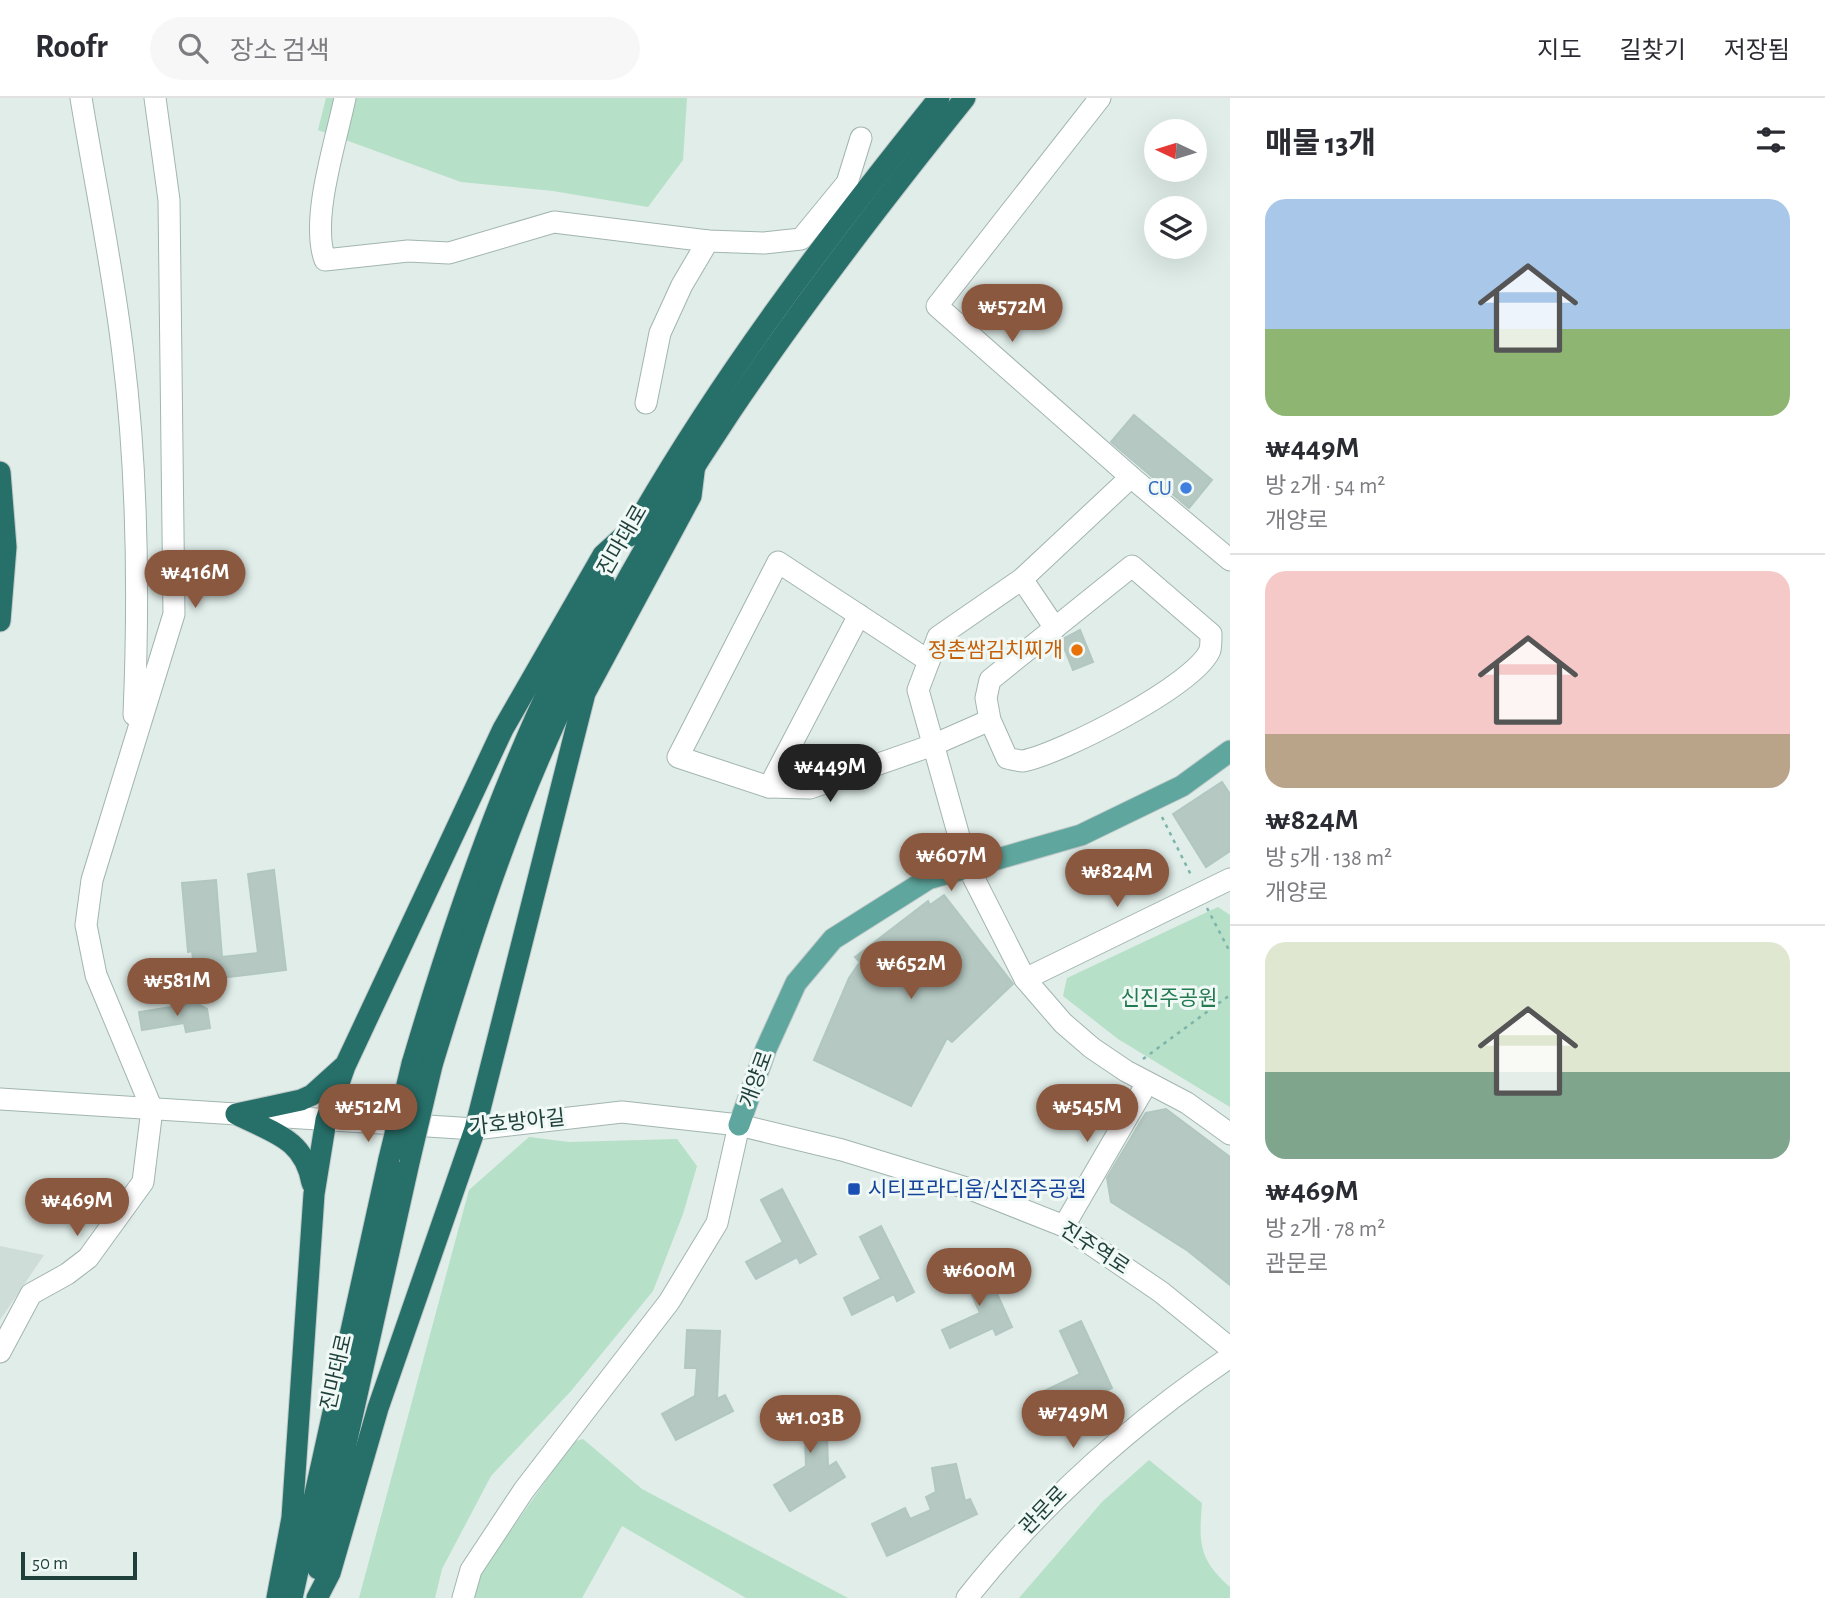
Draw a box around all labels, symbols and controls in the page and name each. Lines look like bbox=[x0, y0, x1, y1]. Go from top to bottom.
search box bbox=[150, 17, 640, 80]
icon: search bbox=[174, 29, 212, 67]
text: Roofr bbox=[35, 31, 108, 64]
text: 장소 검색 bbox=[230, 38, 330, 64]
text: 지도 bbox=[1537, 39, 1582, 63]
text: 길찾기 bbox=[1620, 39, 1686, 63]
text: 저장됨 bbox=[1724, 39, 1790, 63]
north arrow bbox=[1144, 119, 1208, 182]
map controls bbox=[1144, 119, 1207, 259]
icon: filters bbox=[1752, 121, 1790, 159]
text: 매물 13개 bbox=[1265, 129, 1376, 159]
button: layers bbox=[1144, 196, 1207, 259]
icon: home bbox=[1465, 245, 1591, 371]
pin: ₩572M bbox=[963, 285, 1061, 344]
text: ₩572M bbox=[978, 295, 1046, 318]
text: ₩449M bbox=[1265, 433, 1359, 463]
text: 방 2개 · 54 m² bbox=[1265, 475, 1385, 498]
place label: CU bbox=[1148, 478, 1172, 499]
marker: CU bbox=[1178, 480, 1194, 496]
street label: 진마대로 bbox=[593, 501, 651, 579]
text: 개양로 bbox=[1265, 510, 1328, 533]
pin: ₩416M bbox=[146, 550, 244, 610]
text: ₩416M bbox=[160, 561, 230, 584]
icon: home bbox=[1465, 617, 1591, 743]
place label: 정촌쌈김치찌개 bbox=[928, 639, 1063, 661]
marker: 정촌쌈김치찌개 bbox=[1069, 642, 1085, 658]
pin: ₩449M bbox=[781, 744, 879, 804]
text: ₩449M bbox=[794, 755, 866, 778]
text: ₩824M bbox=[1265, 805, 1359, 835]
pin: ₩607M bbox=[902, 834, 1000, 893]
text: ₩607M bbox=[915, 844, 987, 867]
text: 방 5개 · 138 m² bbox=[1265, 847, 1392, 870]
pin: ₩824M bbox=[1068, 850, 1166, 909]
text: ₩824M bbox=[1081, 860, 1153, 883]
text: 개양로 bbox=[1265, 882, 1328, 905]
pin: ₩652M bbox=[862, 942, 960, 1001]
text: ₩652M bbox=[876, 952, 946, 975]
pin: ₩581M bbox=[128, 958, 226, 1018]
text: ₩581M bbox=[143, 969, 211, 992]
park label: 신진주공원 bbox=[1121, 987, 1217, 1009]
icon: home bbox=[1465, 988, 1591, 1114]
street label: 개양로 bbox=[736, 1048, 776, 1110]
pin: ₩512M bbox=[319, 1084, 417, 1144]
pin: ₩545M bbox=[1038, 1084, 1136, 1144]
text: ₩512M bbox=[334, 1095, 402, 1118]
text: ₩545M bbox=[1052, 1095, 1122, 1118]
street label: 가호방아길 bbox=[468, 1106, 566, 1138]
text: ₩469M bbox=[1265, 1176, 1359, 1206]
pin: ₩469M bbox=[28, 1178, 126, 1238]
place label: 시티프라디움/신진주공원 bbox=[868, 1178, 1087, 1200]
marker: 시티프라디움/신진주공원 bbox=[846, 1181, 862, 1197]
text: ₩469M bbox=[41, 1189, 113, 1212]
street label: 진주역로 bbox=[1057, 1218, 1133, 1278]
text: 방 2개 · 78 m² bbox=[1265, 1218, 1385, 1241]
pin: ₩600M bbox=[930, 1248, 1028, 1308]
text: 관문로 bbox=[1265, 1253, 1328, 1276]
text: ₩600M bbox=[942, 1259, 1016, 1282]
street label: 진마대로 bbox=[317, 1332, 355, 1412]
pin: ₩749M bbox=[1024, 1390, 1122, 1450]
pin: ₩1.03B bbox=[753, 1396, 867, 1455]
text: ₩749M bbox=[1038, 1401, 1108, 1424]
text: ₩1.03B bbox=[776, 1406, 844, 1429]
street label: 관문로 bbox=[1015, 1482, 1071, 1538]
scale bar bbox=[21, 1549, 136, 1581]
text: 50 m bbox=[32, 1554, 68, 1573]

